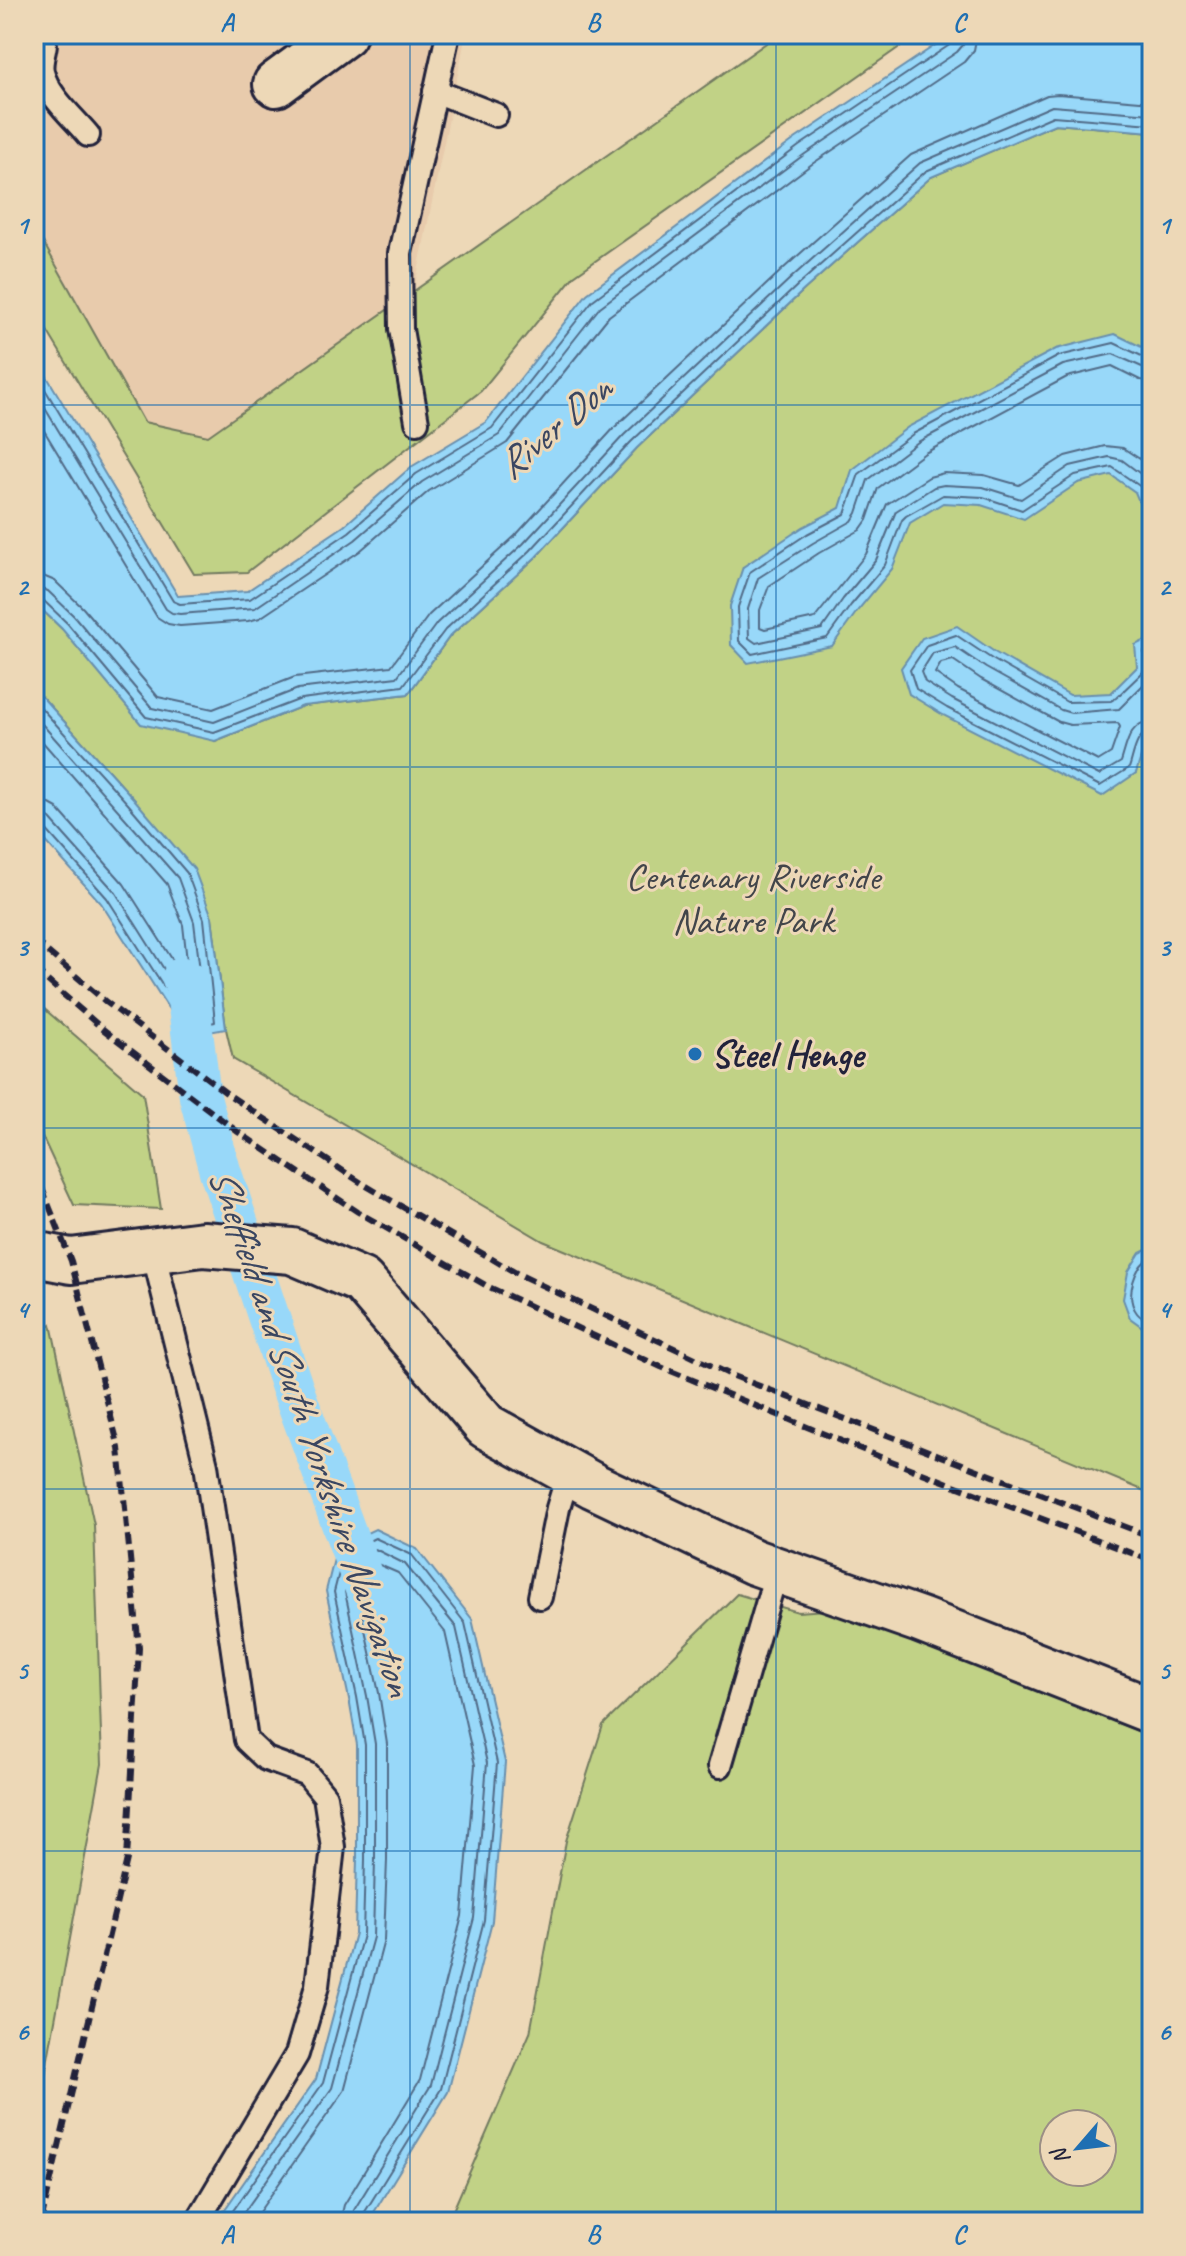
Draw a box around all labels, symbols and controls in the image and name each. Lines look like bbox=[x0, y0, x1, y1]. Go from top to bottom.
text: A bbox=[220, 6, 235, 39]
text: B bbox=[586, 6, 602, 39]
text: C bbox=[953, 6, 969, 39]
text: 1 bbox=[16, 209, 31, 242]
text: 1 bbox=[1158, 209, 1173, 242]
water label: River Don bbox=[486, 362, 625, 490]
text: 2 bbox=[16, 570, 30, 603]
text: 2 bbox=[1158, 570, 1172, 603]
park label: Centenary Riverside Nature Park bbox=[626, 853, 883, 944]
text: 3 bbox=[16, 931, 30, 964]
text: 3 bbox=[1158, 931, 1172, 964]
place label: Steel Henge bbox=[711, 1031, 866, 1078]
marker: Steel Henge bbox=[686, 1045, 704, 1063]
water label: Sheffield and South Yorkshire Navigation bbox=[197, 1161, 426, 1704]
text: 4 bbox=[16, 1293, 31, 1326]
text: 4 bbox=[1158, 1293, 1173, 1326]
text: 5 bbox=[16, 1654, 30, 1687]
text: 5 bbox=[1158, 1654, 1172, 1687]
text: 6 bbox=[16, 2015, 30, 2048]
text: 6 bbox=[1158, 2015, 1172, 2048]
north arrow bbox=[1038, 2108, 1118, 2188]
text: N bbox=[1044, 2141, 1077, 2170]
text: A bbox=[220, 2218, 235, 2251]
text: B bbox=[586, 2218, 602, 2251]
text: C bbox=[953, 2218, 969, 2251]

